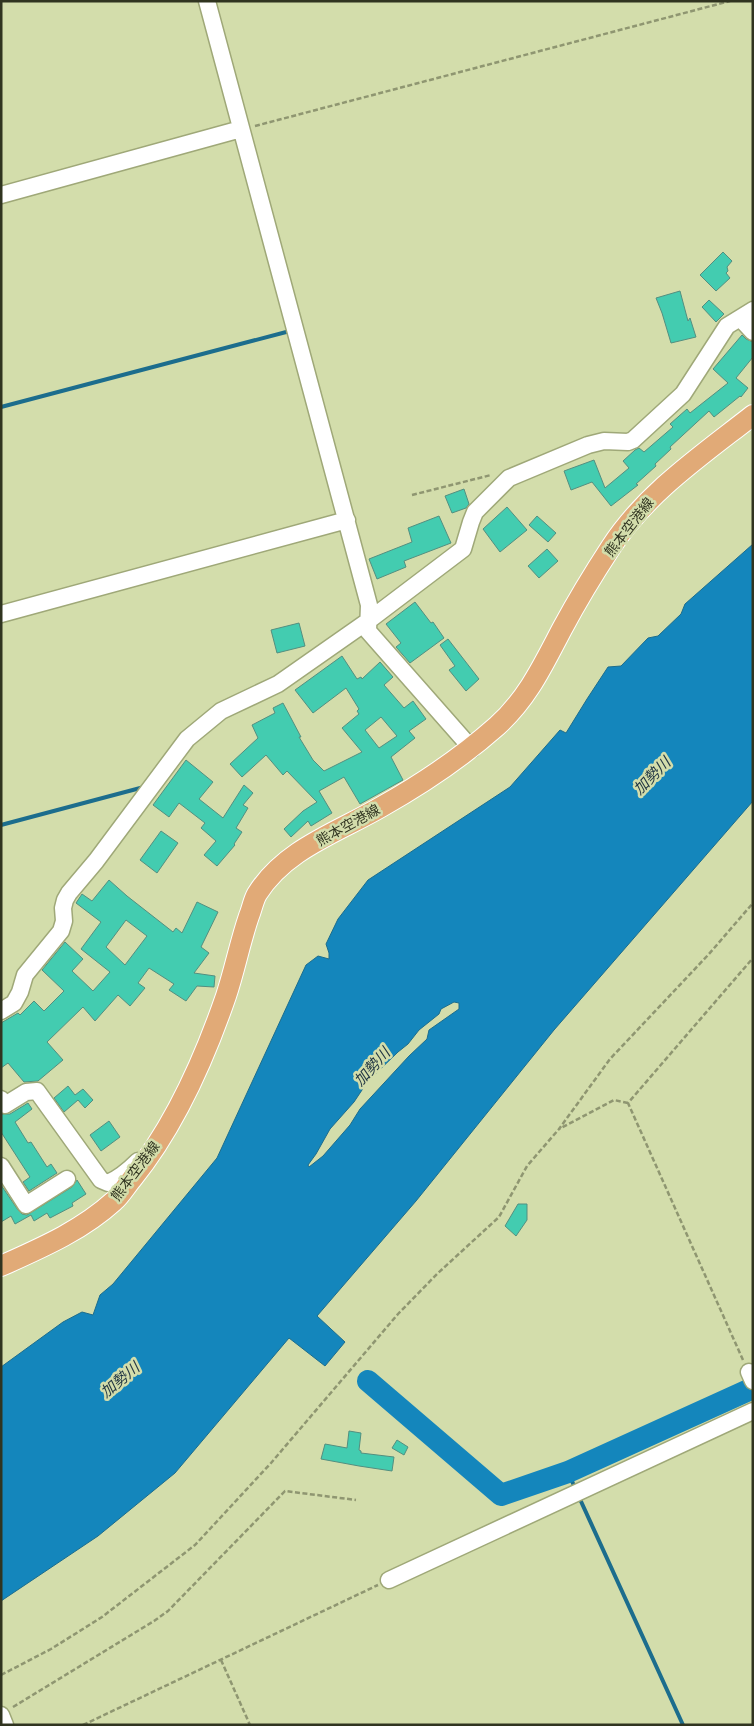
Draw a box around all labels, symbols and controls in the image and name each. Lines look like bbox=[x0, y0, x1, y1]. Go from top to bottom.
street label: 熊本空港線 bbox=[600, 493, 658, 560]
water label: 加勢川 bbox=[628, 751, 676, 798]
street label: 熊本空港線 bbox=[313, 799, 383, 850]
water label: 加勢川 bbox=[349, 1041, 395, 1090]
street label: 熊本空港線 bbox=[106, 1137, 163, 1204]
water label: 加勢川 bbox=[96, 1356, 145, 1401]

